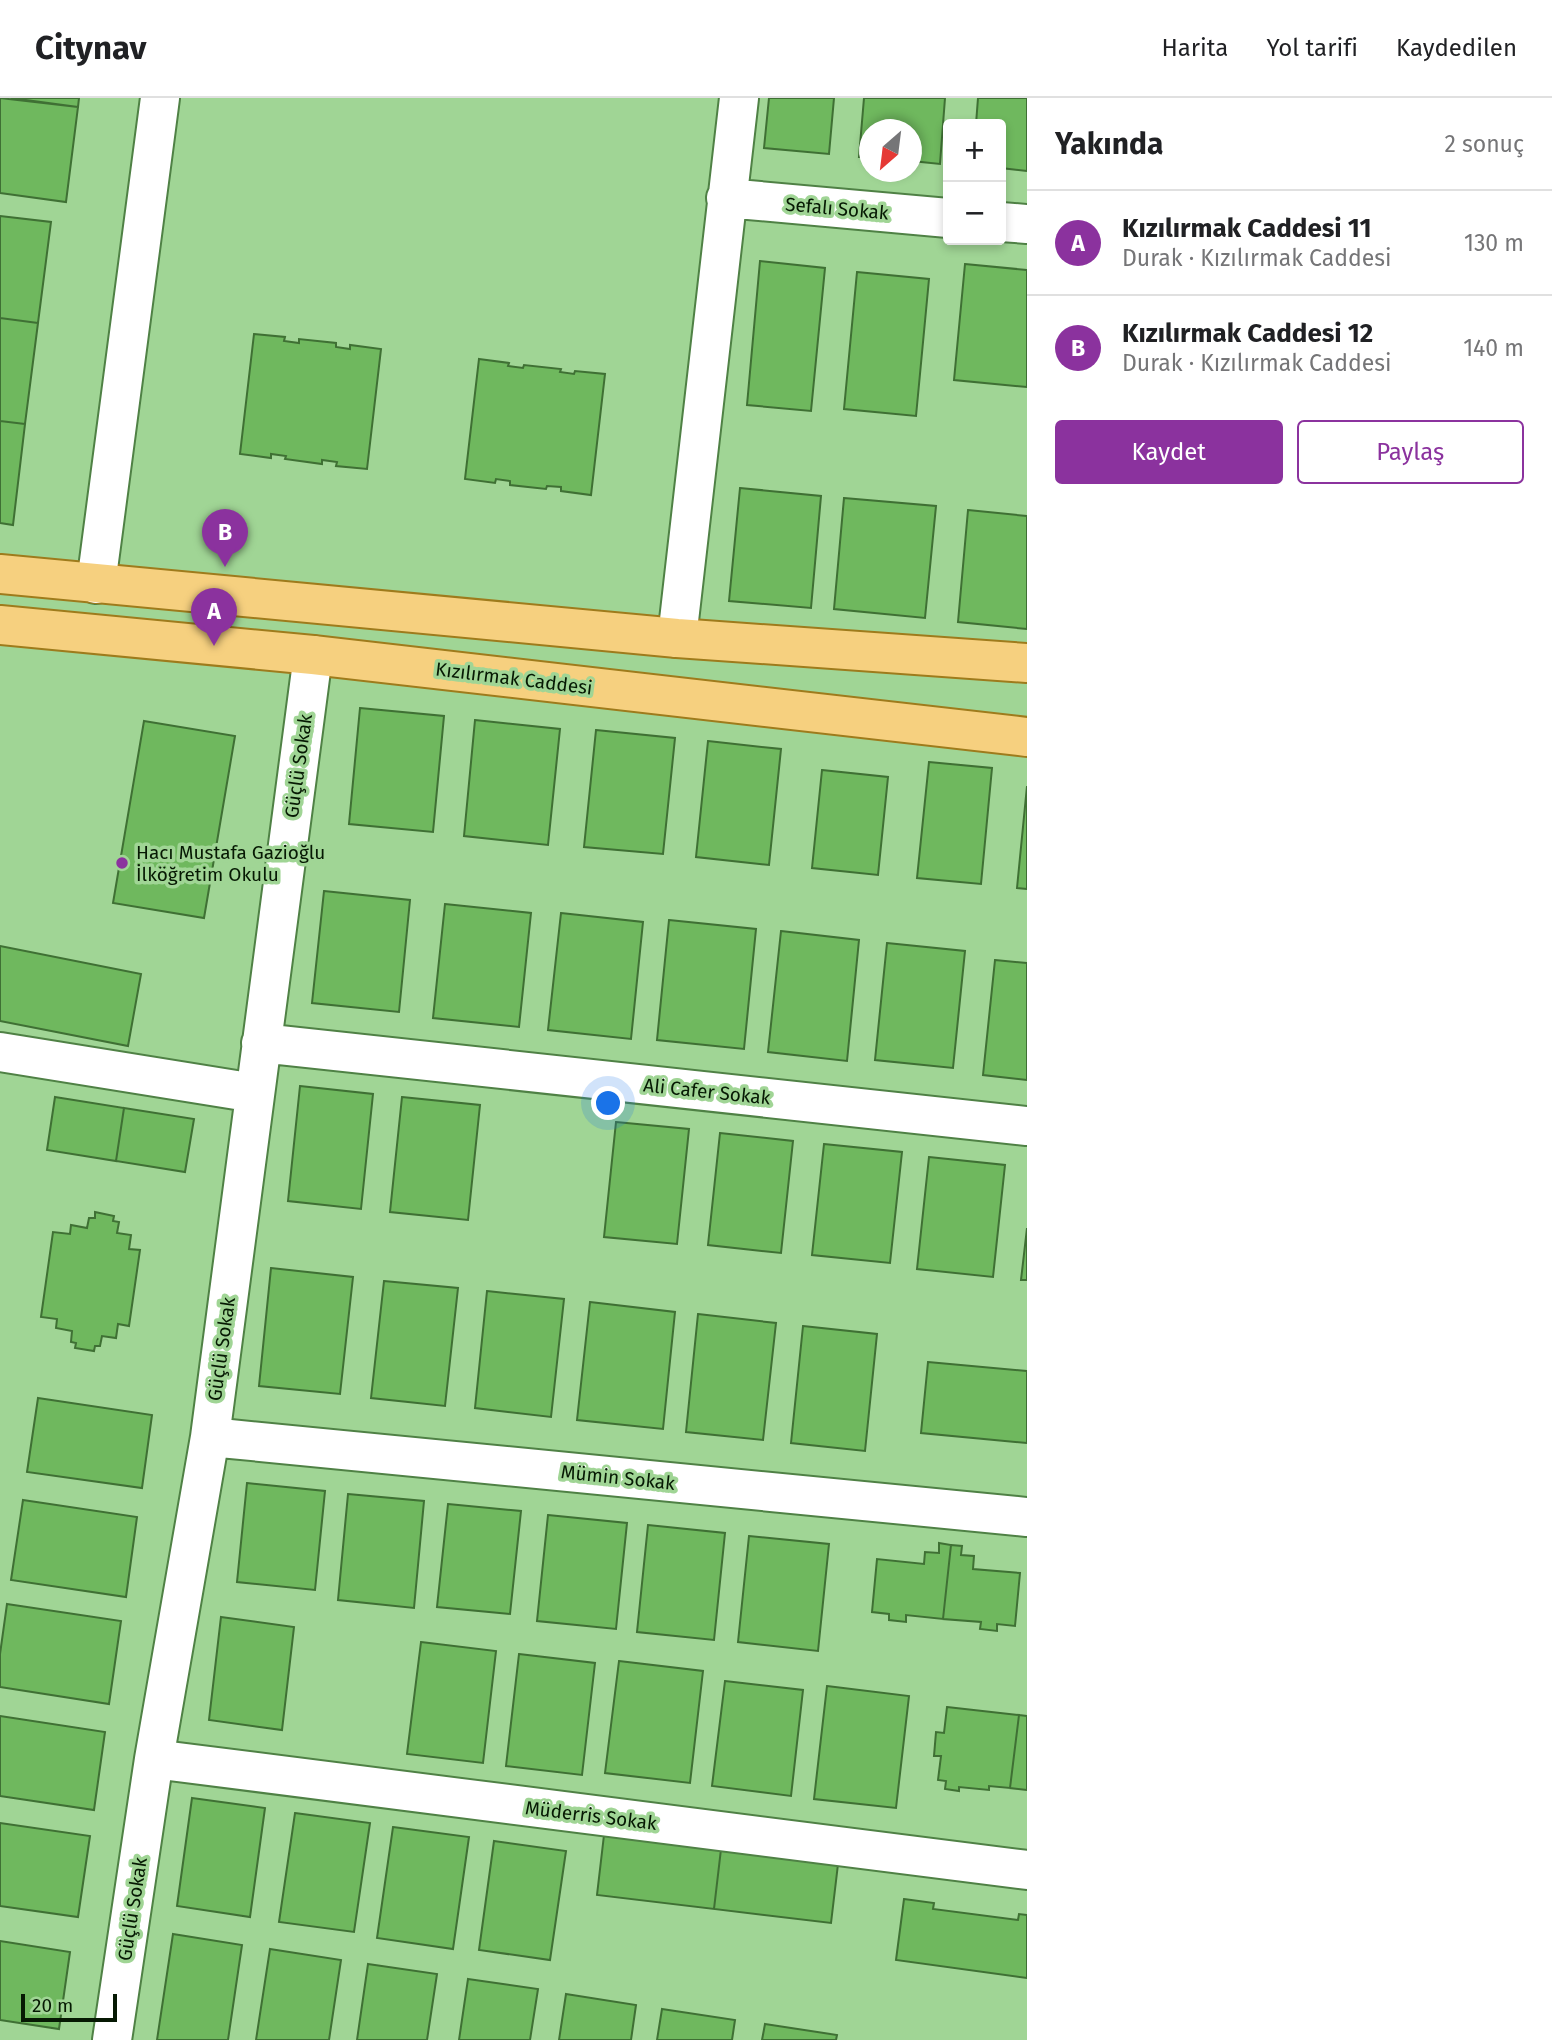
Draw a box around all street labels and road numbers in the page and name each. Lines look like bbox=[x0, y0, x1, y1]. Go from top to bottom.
street label: Sefalı Sokak bbox=[784, 193, 890, 224]
street label: Kızılırmak Caddesi bbox=[434, 657, 594, 700]
street label: Güçlü Sokak bbox=[280, 712, 317, 820]
street label: Ali Cafer Sokak bbox=[642, 1073, 772, 1110]
street label: Güçlü Sokak bbox=[203, 1295, 240, 1403]
street label: Mümin Sokak bbox=[560, 1460, 676, 1495]
street label: Müderris Sokak bbox=[524, 1796, 658, 1835]
street label: Güçlü Sokak bbox=[113, 1855, 152, 1963]

